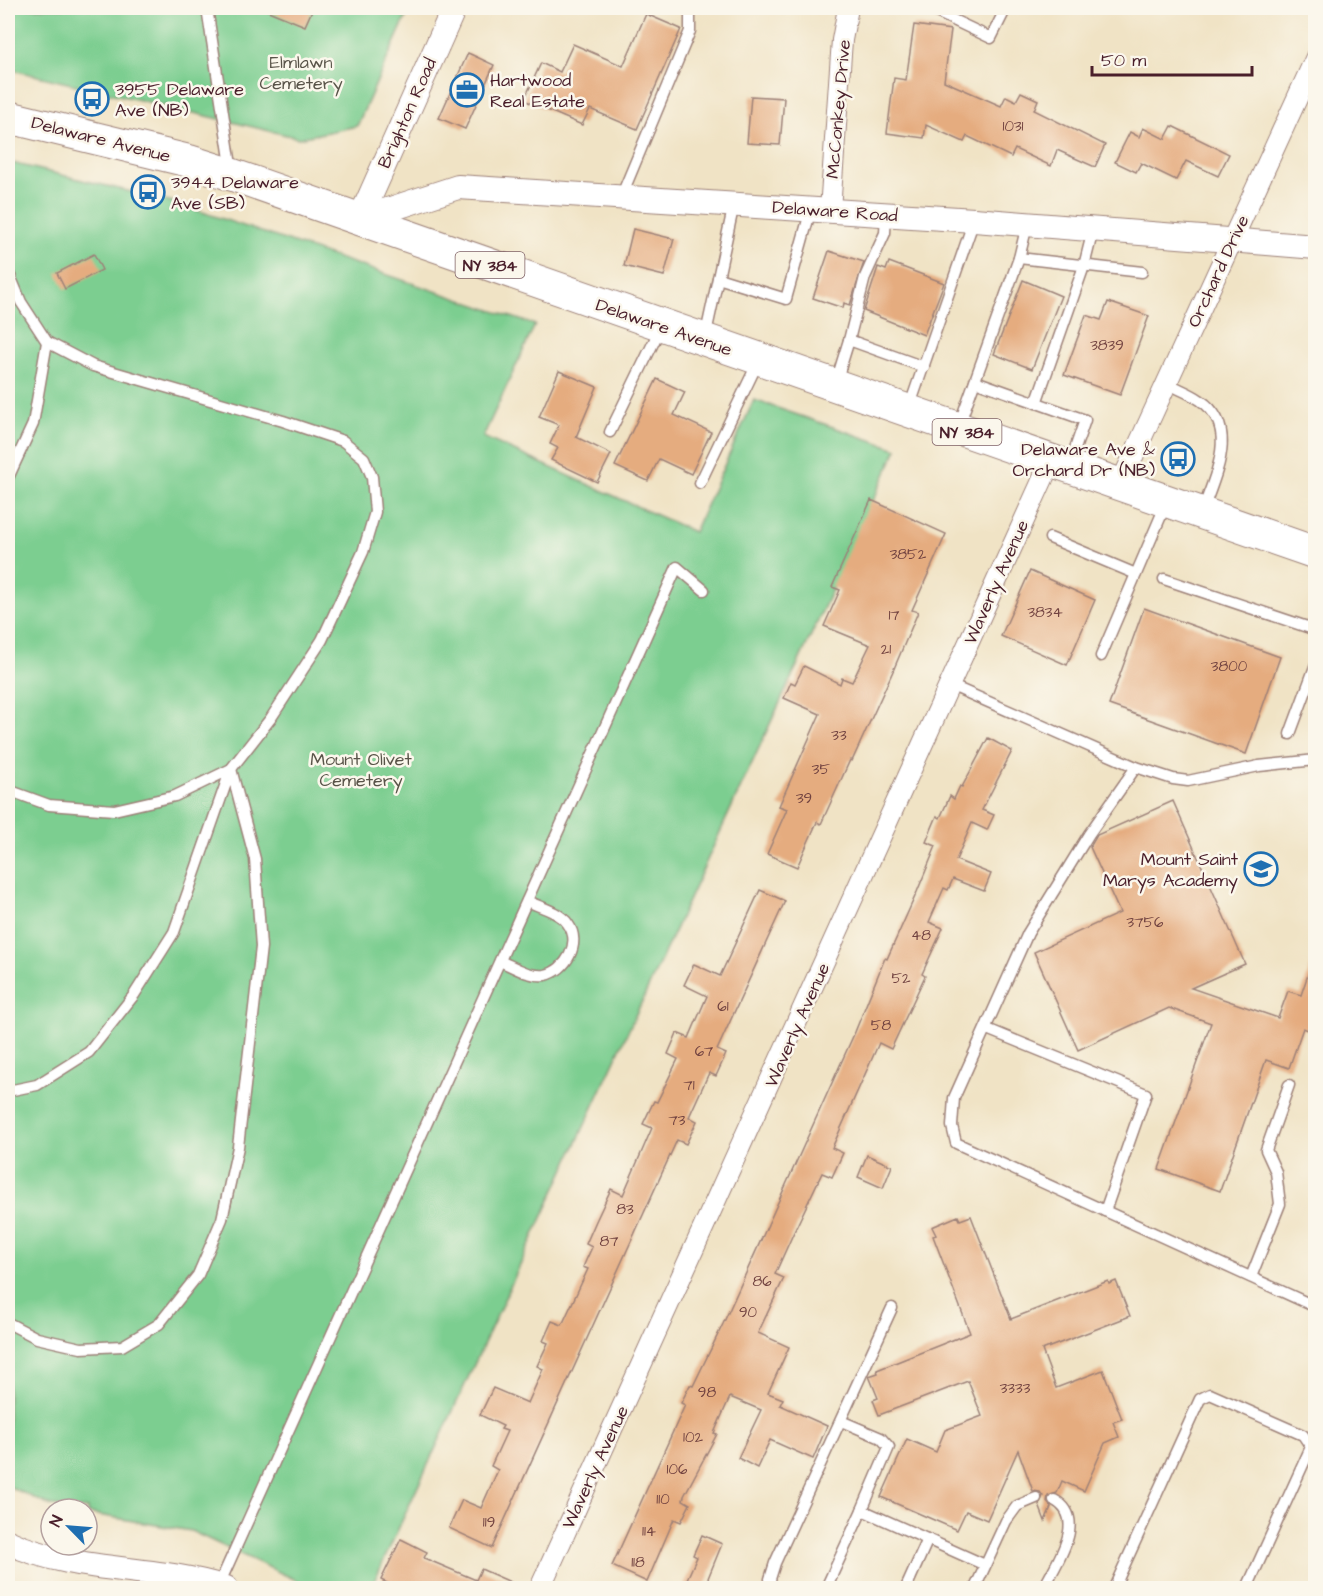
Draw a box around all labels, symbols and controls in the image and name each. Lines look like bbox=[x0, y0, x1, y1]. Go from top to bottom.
street label: McConkey Drive bbox=[820, 38, 858, 180]
scale bar bbox=[1092, 39, 1252, 77]
text: 50 m bbox=[1101, 48, 1146, 73]
park label: Elmlawn Cemetery bbox=[259, 50, 343, 97]
street label: Brighton Road bbox=[372, 54, 444, 173]
place label: Hartwood Real Estate bbox=[490, 68, 585, 114]
office icon: Hartwood Real Estate bbox=[449, 72, 485, 108]
place label: 3955 Delaware Ave (NB) bbox=[115, 77, 244, 123]
bus stop icon: 3955 Delaware Ave (NB) bbox=[74, 81, 110, 117]
street label: Delaware Avenue bbox=[29, 110, 173, 169]
house number: 1031 bbox=[1003, 116, 1024, 137]
place label: 3944 Delaware Ave (SB) bbox=[171, 170, 299, 216]
bus stop icon: 3944 Delaware Ave (SB) bbox=[130, 174, 166, 210]
street label: Delaware Road bbox=[772, 195, 898, 228]
street label: Orchard Drive bbox=[1182, 211, 1256, 331]
road number: NY 384 bbox=[456, 252, 524, 278]
street label: Delaware Avenue bbox=[592, 292, 736, 363]
house number: 3839 bbox=[1090, 335, 1124, 356]
road number: NY 384 bbox=[932, 419, 1002, 445]
place label: Delaware Ave & Orchard Dr (NB) bbox=[1013, 437, 1155, 483]
bus stop icon: Delaware Ave & Orchard Dr (NB) bbox=[1160, 441, 1196, 477]
street label: Waverly Avenue bbox=[958, 516, 1036, 649]
house number: 3852 bbox=[890, 544, 927, 565]
house number: 3834 bbox=[1027, 602, 1063, 623]
house number: 17 bbox=[888, 605, 900, 626]
house number: 21 bbox=[881, 639, 891, 660]
house number: 3800 bbox=[1211, 656, 1248, 677]
house number: 33 bbox=[831, 725, 847, 746]
park label: Mount Olivet Cemetery bbox=[310, 747, 413, 794]
house number: 35 bbox=[812, 759, 830, 780]
house number: 39 bbox=[796, 788, 812, 809]
place label: Mount Saint Marys Academy bbox=[1103, 847, 1239, 894]
school or university icon: Mount Saint Marys Academy bbox=[1243, 851, 1279, 887]
house number: 3756 bbox=[1127, 912, 1164, 933]
house number: 48 bbox=[911, 925, 931, 946]
street label: Waverly Avenue bbox=[759, 959, 837, 1092]
house number: 52 bbox=[891, 968, 911, 989]
house number: 61 bbox=[717, 996, 729, 1017]
house number: 58 bbox=[871, 1015, 891, 1036]
house number: 67 bbox=[695, 1041, 713, 1062]
house number: 71 bbox=[683, 1075, 695, 1096]
house number: 73 bbox=[669, 1110, 686, 1131]
house number: 83 bbox=[616, 1199, 634, 1220]
house number: 87 bbox=[600, 1231, 618, 1252]
house number: 86 bbox=[752, 1271, 772, 1292]
house number: 90 bbox=[739, 1302, 758, 1323]
house number: 3333 bbox=[1000, 1378, 1031, 1399]
house number: 98 bbox=[698, 1382, 716, 1403]
street label: Waverly Avenue bbox=[556, 1401, 636, 1533]
house number: 102 bbox=[683, 1427, 703, 1448]
house number: 106 bbox=[667, 1459, 688, 1480]
house number: 110 bbox=[656, 1489, 670, 1510]
north arrow bbox=[39, 1497, 99, 1557]
text: N bbox=[44, 1512, 68, 1530]
house number: 119 bbox=[483, 1512, 495, 1533]
house number: 114 bbox=[642, 1521, 656, 1542]
house number: 118 bbox=[631, 1552, 645, 1573]

